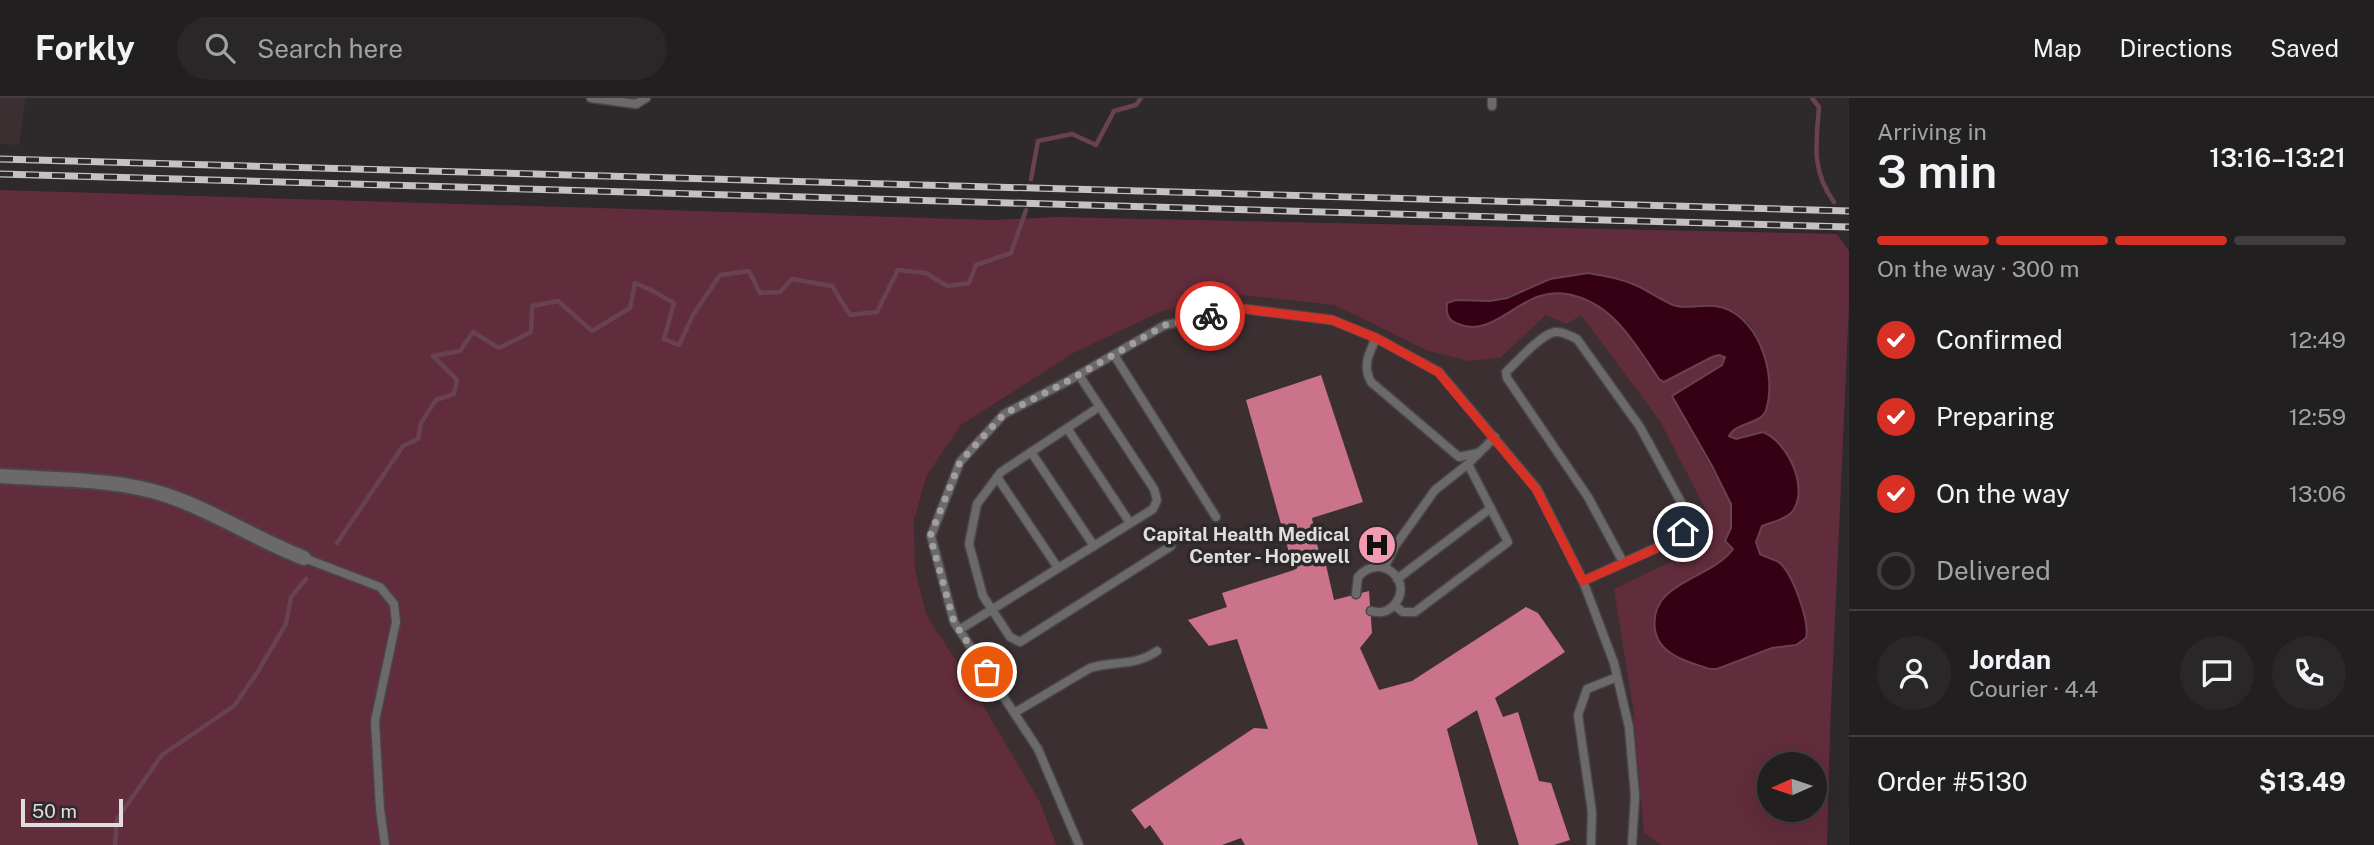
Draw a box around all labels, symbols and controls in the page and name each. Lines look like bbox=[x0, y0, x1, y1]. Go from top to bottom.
search box bbox=[177, 17, 667, 80]
text: Forkly bbox=[35, 29, 135, 67]
icon: search bbox=[201, 29, 239, 67]
text: Search here bbox=[257, 33, 403, 64]
text: Map bbox=[2033, 34, 2082, 62]
text: Directions bbox=[2120, 34, 2232, 62]
text: Saved bbox=[2270, 34, 2339, 62]
text: Arriving in bbox=[1877, 118, 1987, 145]
text: 13:16–13:21 bbox=[2209, 142, 2346, 173]
text: 3 min bbox=[1877, 144, 1997, 198]
text: On the way · 300 m bbox=[1877, 255, 2079, 282]
courier bbox=[1175, 281, 1245, 351]
icon: bike bbox=[1191, 297, 1229, 335]
icon: check bbox=[1877, 321, 1915, 359]
text: Confirmed bbox=[1936, 324, 2063, 355]
text: 12:49 bbox=[2289, 326, 2346, 353]
icon: check bbox=[1877, 398, 1915, 436]
text: Preparing bbox=[1936, 401, 2055, 432]
text: 12:59 bbox=[2289, 403, 2346, 430]
icon: check bbox=[1877, 475, 1915, 513]
text: On the way bbox=[1936, 478, 2070, 509]
text: 13:06 bbox=[2289, 480, 2346, 507]
pin bbox=[1653, 502, 1713, 562]
icon: home bbox=[1664, 513, 1702, 551]
place label: Capital Health Medical Center - Hopewell bbox=[1143, 523, 1350, 567]
hospital icon: Capital Health Medical Center - Hopewell bbox=[1356, 524, 1398, 566]
text: Delivered bbox=[1936, 555, 2051, 586]
button: person bbox=[1877, 636, 1951, 710]
button: chat bbox=[2180, 636, 2254, 710]
button: phone bbox=[2272, 636, 2346, 710]
pin bbox=[957, 642, 1017, 702]
text: Jordan bbox=[1969, 644, 2051, 675]
icon: bag bbox=[968, 653, 1006, 691]
text: Courier · 4.4 bbox=[1969, 675, 2098, 702]
north arrow bbox=[1757, 752, 1827, 822]
map controls bbox=[1757, 752, 1827, 822]
text: Order #5130 bbox=[1877, 766, 2028, 797]
text: $13.49 bbox=[2259, 766, 2346, 797]
scale bar bbox=[21, 796, 122, 828]
text: 50 m bbox=[32, 800, 77, 822]

